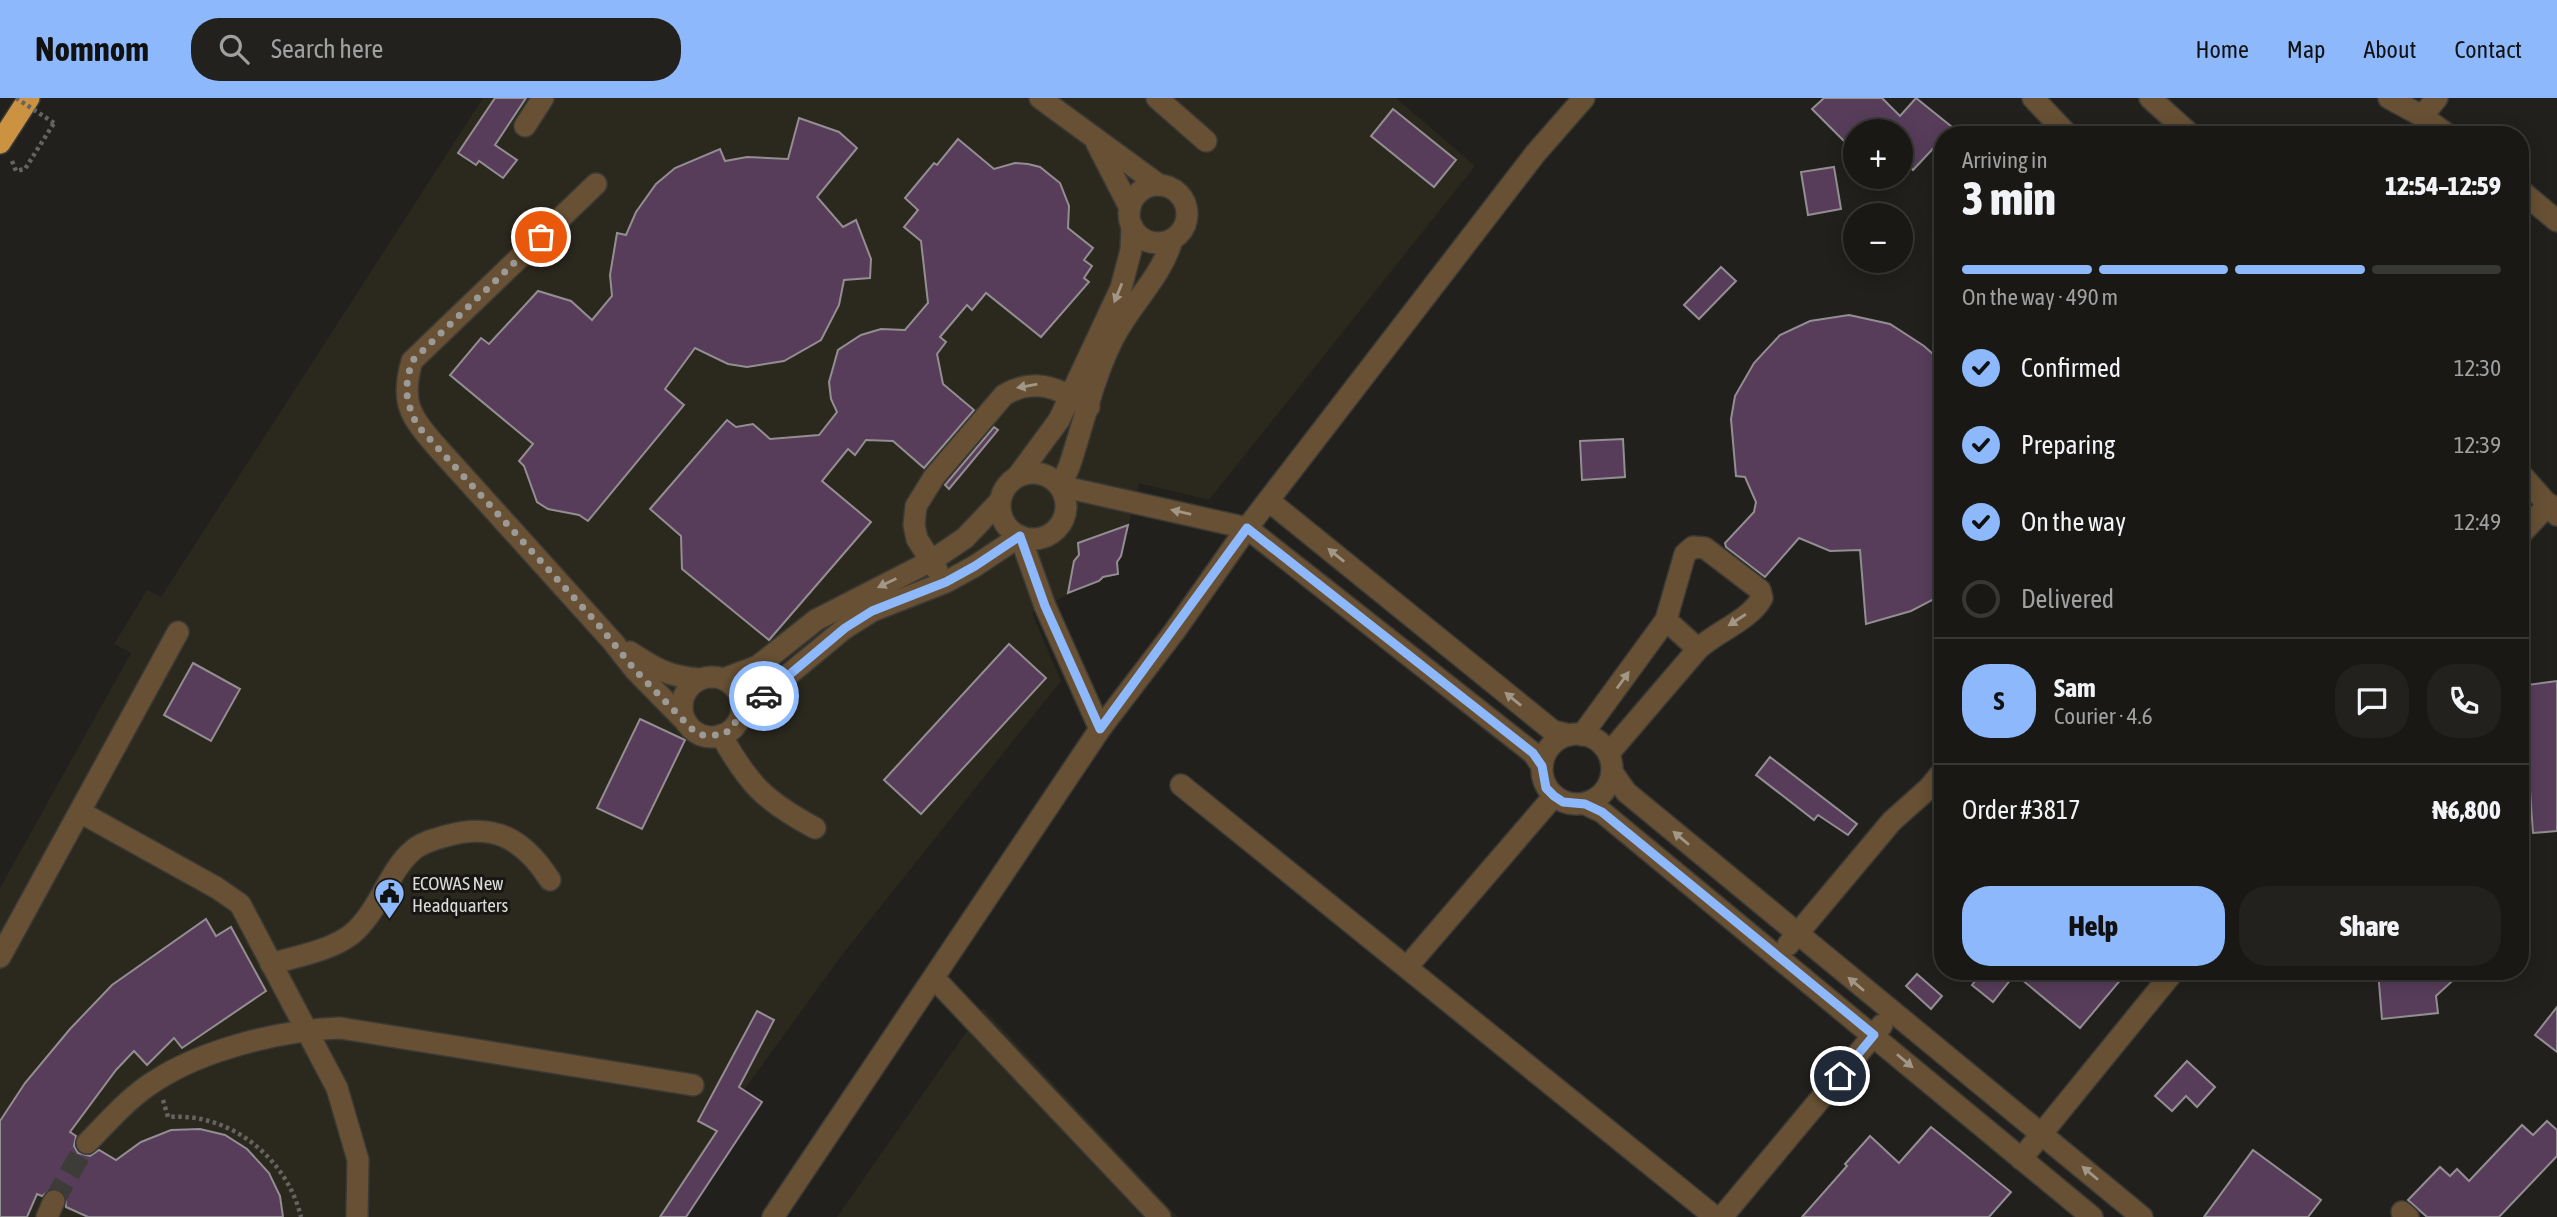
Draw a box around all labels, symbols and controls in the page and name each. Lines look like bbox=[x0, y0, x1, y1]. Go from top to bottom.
search box bbox=[191, 18, 681, 81]
text: Nomnom bbox=[35, 30, 149, 68]
icon: search bbox=[215, 30, 253, 68]
text: Search here bbox=[271, 34, 383, 64]
text: Home bbox=[2195, 36, 2249, 63]
text: Map bbox=[2287, 36, 2325, 63]
text: About bbox=[2363, 36, 2416, 63]
text: Contact bbox=[2454, 36, 2522, 63]
map controls bbox=[1843, 119, 1913, 273]
button: + bbox=[1843, 119, 1913, 189]
text: Arriving in bbox=[1962, 147, 2048, 173]
text: 12:54–12:59 bbox=[2385, 171, 2501, 201]
text: 3 min bbox=[1962, 172, 2056, 225]
button: − bbox=[1843, 203, 1913, 273]
pin bbox=[511, 207, 571, 267]
icon: bag bbox=[522, 218, 560, 256]
one-way arrow bbox=[1112, 282, 1123, 303]
text: On the way · 490 m bbox=[1962, 284, 2118, 310]
icon: check bbox=[1962, 349, 2000, 387]
text: Confirmed bbox=[2021, 353, 2121, 383]
text: 12:30 bbox=[2454, 355, 2501, 381]
one-way arrow bbox=[1016, 381, 1038, 392]
icon: check bbox=[1962, 426, 2000, 464]
text: Preparing bbox=[2021, 430, 2115, 460]
text: 12:39 bbox=[2454, 432, 2501, 458]
icon: check bbox=[1962, 503, 2000, 541]
one-way arrow bbox=[1170, 506, 1192, 517]
text: On the way bbox=[2021, 507, 2126, 537]
text: 12:49 bbox=[2454, 509, 2501, 535]
one-way arrow bbox=[1328, 548, 1346, 563]
one-way arrow bbox=[877, 578, 897, 589]
text: Delivered bbox=[2021, 584, 2114, 614]
one-way arrow bbox=[1728, 614, 1747, 627]
courier bbox=[729, 661, 799, 731]
button: chat bbox=[2335, 664, 2409, 738]
button: phone bbox=[2427, 664, 2501, 738]
one-way arrow bbox=[1616, 671, 1630, 689]
text: Sam bbox=[2054, 673, 2096, 703]
icon: car bbox=[745, 677, 783, 715]
text: S bbox=[1994, 686, 2004, 716]
one-way arrow bbox=[1504, 691, 1522, 706]
text: Courier · 4.6 bbox=[2054, 703, 2153, 729]
text: Order #3817 bbox=[1962, 795, 2081, 825]
text: ₦6,800 bbox=[2432, 795, 2501, 825]
one-way arrow bbox=[1673, 831, 1690, 846]
place label: ECOWAS New Headquarters bbox=[412, 872, 508, 916]
public building icon: ECOWAS New Headquarters bbox=[372, 877, 406, 921]
button: Help bbox=[1962, 886, 2225, 966]
button: Share bbox=[2239, 886, 2501, 966]
one-way arrow bbox=[1848, 976, 1866, 991]
pin bbox=[1810, 1046, 1870, 1106]
one-way arrow bbox=[1896, 1053, 1913, 1068]
icon: home bbox=[1821, 1057, 1859, 1095]
one-way arrow bbox=[2082, 1166, 2099, 1181]

